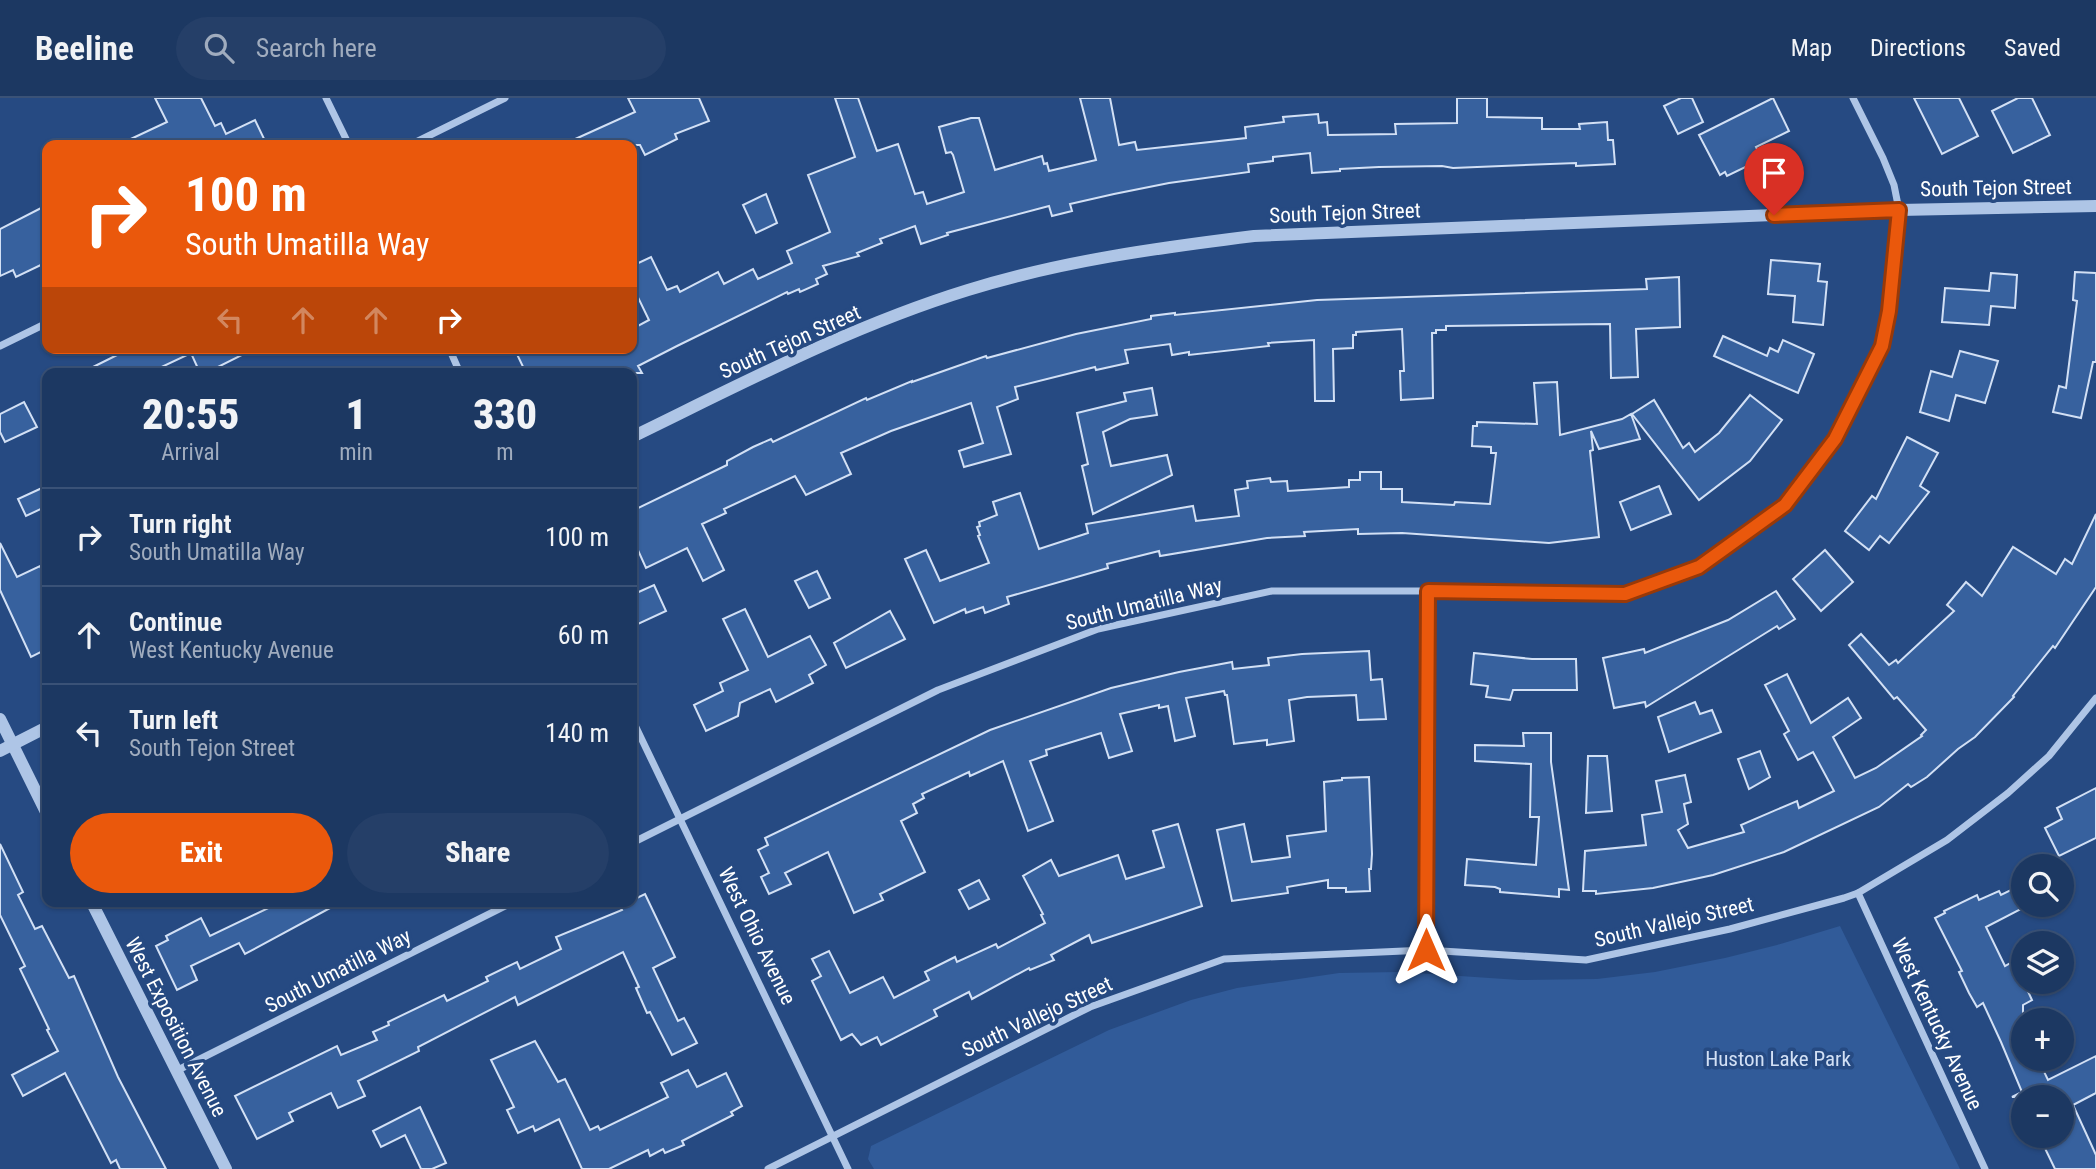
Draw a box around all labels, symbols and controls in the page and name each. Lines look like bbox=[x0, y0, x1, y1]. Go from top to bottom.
search box bbox=[176, 17, 666, 80]
text: Beeline bbox=[35, 29, 134, 68]
icon: search bbox=[200, 29, 238, 67]
text: Search here bbox=[256, 33, 377, 63]
text: Map bbox=[1791, 34, 1832, 62]
text: Directions bbox=[1870, 34, 1966, 62]
text: Saved bbox=[2004, 34, 2061, 62]
pin bbox=[1744, 143, 1804, 215]
icon: arrive bbox=[1755, 154, 1793, 192]
text: 100 m bbox=[185, 166, 307, 223]
icon: right bbox=[70, 168, 161, 259]
street label: South Tejon Street bbox=[1920, 175, 2072, 201]
street label: South Tejon Street bbox=[1269, 198, 1421, 228]
text: South Umatilla Way bbox=[185, 225, 429, 263]
street label: South Tejon Street bbox=[716, 300, 864, 384]
icon: left bbox=[211, 301, 249, 339]
icon: ahead bbox=[284, 301, 322, 339]
icon: ahead bbox=[357, 301, 395, 339]
icon: right bbox=[430, 301, 468, 339]
text: 20:55 bbox=[142, 390, 239, 439]
text: 1 bbox=[345, 390, 367, 439]
text: 330 bbox=[473, 390, 537, 439]
text: Arrival bbox=[161, 439, 220, 466]
text: min bbox=[339, 439, 373, 466]
text: m bbox=[496, 439, 514, 466]
text: Turn right bbox=[129, 509, 231, 539]
icon: right bbox=[70, 518, 108, 556]
text: 100 m bbox=[545, 522, 609, 552]
text: South Umatilla Way bbox=[129, 539, 305, 566]
street label: South Umatilla Way bbox=[1063, 573, 1225, 635]
text: Continue bbox=[129, 607, 222, 637]
icon: ahead bbox=[70, 616, 108, 654]
text: 60 m bbox=[558, 620, 609, 650]
text: West Kentucky Avenue bbox=[129, 637, 334, 664]
text: Turn left bbox=[129, 705, 218, 735]
icon: left bbox=[70, 714, 108, 752]
text: 140 m bbox=[545, 718, 609, 748]
text: South Tejon Street bbox=[129, 735, 295, 762]
button: Exit bbox=[70, 813, 333, 893]
button: Share bbox=[347, 813, 609, 893]
map controls bbox=[2011, 854, 2074, 1148]
button: search bbox=[2011, 854, 2074, 917]
street label: West Ohio Avenue bbox=[713, 864, 801, 1009]
street label: South Vallejo Street bbox=[1592, 892, 1756, 952]
position arrow bbox=[1389, 913, 1463, 987]
street label: South Umatilla Way bbox=[261, 924, 415, 1018]
button: layers bbox=[2011, 931, 2074, 994]
street label: West Exposition Avenue bbox=[120, 933, 232, 1121]
street label: West Kentucky Avenue bbox=[1887, 934, 1987, 1114]
street label: South Vallejo Street bbox=[958, 972, 1116, 1062]
button: + bbox=[2011, 1008, 2074, 1071]
park label: Huston Lake Park bbox=[1705, 1047, 1851, 1071]
button: − bbox=[2011, 1085, 2074, 1148]

